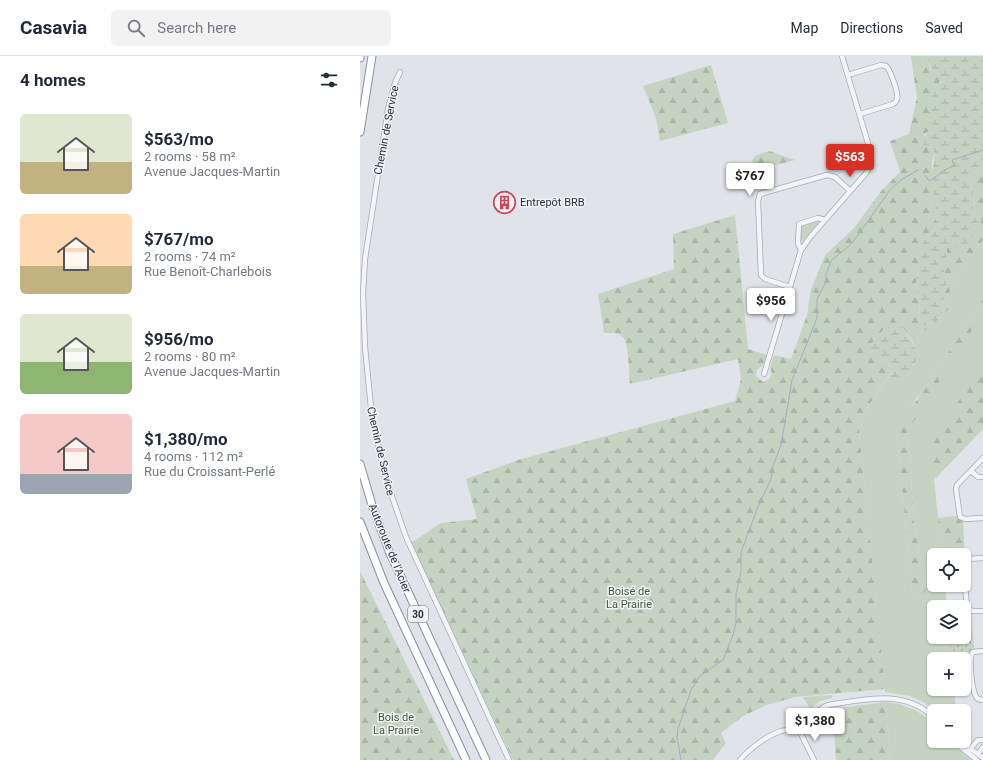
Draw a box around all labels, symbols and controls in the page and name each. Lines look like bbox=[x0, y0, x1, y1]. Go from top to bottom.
search box bbox=[111, 10, 391, 46]
text: Casavia bbox=[20, 16, 87, 39]
icon: search bbox=[125, 17, 147, 39]
text: Search here bbox=[157, 19, 236, 37]
text: Map bbox=[791, 20, 818, 36]
text: Directions bbox=[840, 20, 903, 36]
text: Saved bbox=[925, 20, 963, 36]
icon: filters bbox=[318, 69, 340, 91]
text: 4 homes bbox=[20, 70, 86, 90]
street label: Chemin de Service bbox=[371, 84, 402, 176]
text: $563/mo bbox=[144, 129, 214, 149]
icon: home bbox=[52, 130, 100, 178]
pin: $563 bbox=[826, 144, 874, 178]
text: 2 rooms · 58 m² bbox=[144, 149, 236, 164]
text: $563 bbox=[835, 149, 865, 164]
pin: $767 bbox=[726, 163, 774, 197]
text: Avenue Jacques-Martin bbox=[144, 164, 280, 179]
text: $767 bbox=[735, 168, 765, 183]
building icon: Entrepôt BRB bbox=[491, 189, 517, 215]
place label: Entrepôt BRB bbox=[520, 196, 585, 209]
text: $767/mo bbox=[144, 229, 214, 249]
icon: home bbox=[52, 230, 100, 278]
text: 2 rooms · 74 m² bbox=[144, 249, 236, 264]
text: Rue Benoît-Charlebois bbox=[144, 264, 272, 279]
pin: $956 bbox=[747, 288, 795, 322]
text: $956 bbox=[756, 293, 786, 308]
text: $956/mo bbox=[144, 329, 214, 349]
icon: home bbox=[52, 330, 100, 378]
text: 2 rooms · 80 m² bbox=[144, 349, 236, 364]
text: Avenue Jacques-Martin bbox=[144, 364, 280, 379]
street label: Chemin de Service bbox=[364, 405, 397, 497]
text: $1,380/mo bbox=[144, 429, 228, 449]
icon: home bbox=[52, 430, 100, 478]
text: 4 rooms · 112 m² bbox=[144, 449, 243, 464]
text: Rue du Croissant-Perlé bbox=[144, 464, 275, 479]
street label: Autoroute de l'Acier bbox=[366, 502, 413, 595]
map controls bbox=[927, 548, 971, 748]
button: locate bbox=[927, 548, 971, 592]
park label: Boisé de La Prairie bbox=[606, 585, 652, 611]
button: layers bbox=[927, 600, 971, 644]
road number: 30 bbox=[408, 606, 428, 622]
button: + bbox=[927, 652, 971, 696]
button: − bbox=[927, 704, 971, 748]
pin: $1,380 bbox=[782, 708, 848, 742]
park label: Bois de La Prairie bbox=[373, 711, 419, 737]
text: $1,380 bbox=[795, 713, 835, 728]

